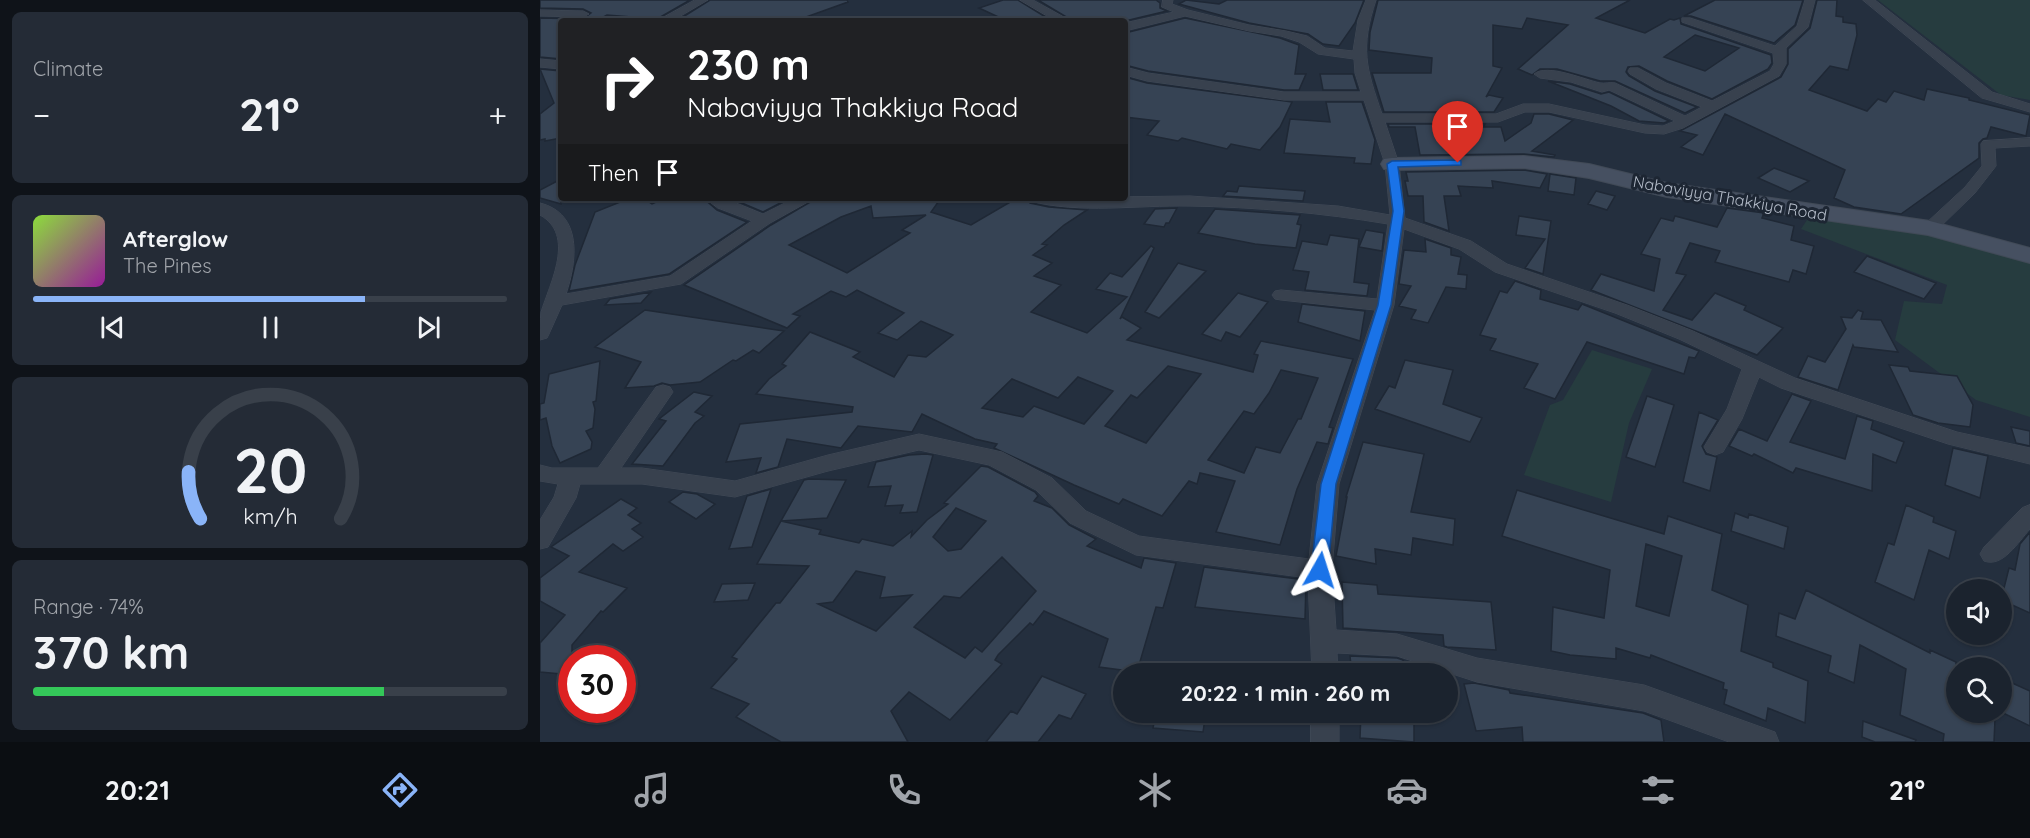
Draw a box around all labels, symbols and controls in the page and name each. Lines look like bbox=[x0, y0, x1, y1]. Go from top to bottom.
text: 230 m bbox=[687, 38, 810, 91]
icon: right bbox=[588, 42, 666, 120]
text: Climate bbox=[33, 56, 103, 81]
text: 21° bbox=[239, 86, 300, 142]
text: Nabaviyya Thakkiya Road bbox=[687, 90, 1018, 124]
text: − bbox=[33, 94, 50, 135]
text: + bbox=[488, 94, 507, 135]
pin bbox=[1432, 101, 1483, 163]
icon: arrive bbox=[1441, 110, 1474, 143]
icon: arrive bbox=[651, 156, 684, 189]
text: Then bbox=[588, 159, 639, 187]
street label: Nabaviyya Thakkiya Road bbox=[1632, 171, 1828, 225]
text: Afterglow bbox=[123, 225, 228, 253]
text: The Pines bbox=[123, 253, 212, 278]
icon: previous bbox=[96, 311, 129, 344]
icon: pause bbox=[254, 311, 287, 344]
icon: next bbox=[412, 311, 445, 344]
text: 20 bbox=[233, 431, 307, 509]
text: km/h bbox=[243, 504, 297, 530]
position arrow bbox=[1288, 538, 1352, 602]
map controls bbox=[1946, 579, 2012, 723]
button: sound bbox=[1946, 579, 2012, 645]
text: Range · 74% bbox=[33, 594, 144, 619]
text: 370 km bbox=[33, 624, 189, 680]
speed limit sign: 30 bbox=[558, 645, 636, 723]
button: search bbox=[1946, 657, 2012, 723]
text: 20:22 · 1 min · 260 m bbox=[1181, 679, 1390, 707]
icon: directions bbox=[379, 769, 421, 811]
icon: music bbox=[631, 769, 673, 811]
icon: phone bbox=[883, 769, 925, 811]
icon: climate bbox=[1134, 769, 1176, 811]
icon: car bbox=[1386, 769, 1428, 811]
icon: filters bbox=[1637, 769, 1679, 811]
text: 20:21 bbox=[105, 773, 170, 807]
text: 21° bbox=[1889, 773, 1925, 807]

